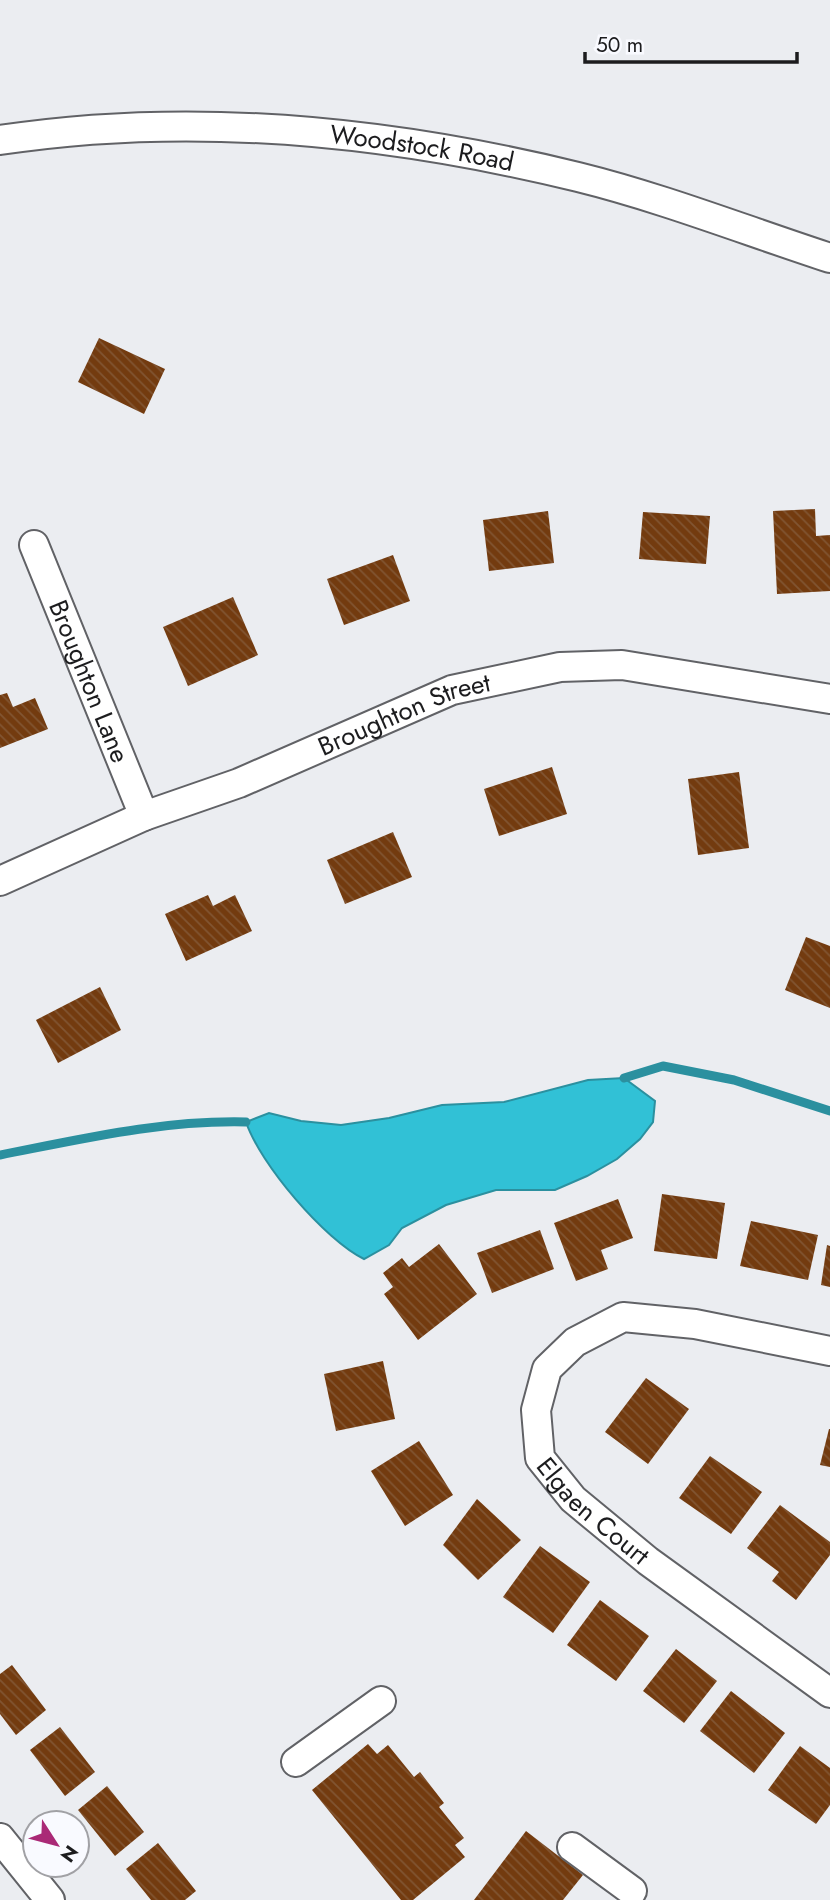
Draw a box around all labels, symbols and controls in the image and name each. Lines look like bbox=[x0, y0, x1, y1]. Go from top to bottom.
scale bar bbox=[585, 21, 797, 65]
text: 50 m bbox=[596, 30, 643, 60]
street label: Woodstock Road bbox=[328, 115, 517, 181]
street label: Broughton Lane bbox=[39, 594, 139, 768]
street label: Broughton Street bbox=[312, 663, 495, 765]
street label: Elgaen Court bbox=[528, 1449, 658, 1574]
north arrow bbox=[21, 1809, 91, 1879]
text: N bbox=[54, 1840, 85, 1868]

